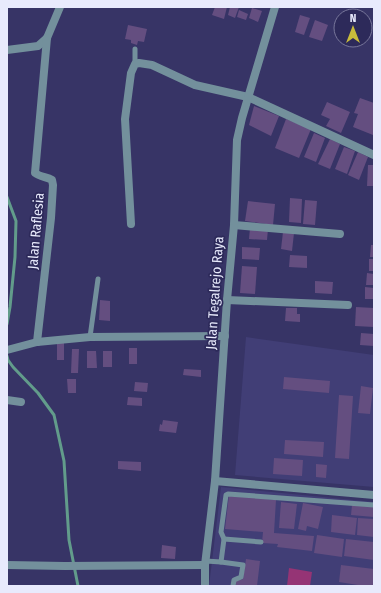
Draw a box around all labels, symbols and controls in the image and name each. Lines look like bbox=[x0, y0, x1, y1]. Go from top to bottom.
north arrow bbox=[333, 8, 373, 48]
text: N bbox=[350, 12, 356, 25]
street label: Jalan Raflesia bbox=[24, 192, 48, 270]
street label: Jalan Tegalrejo Raya bbox=[203, 236, 227, 350]

